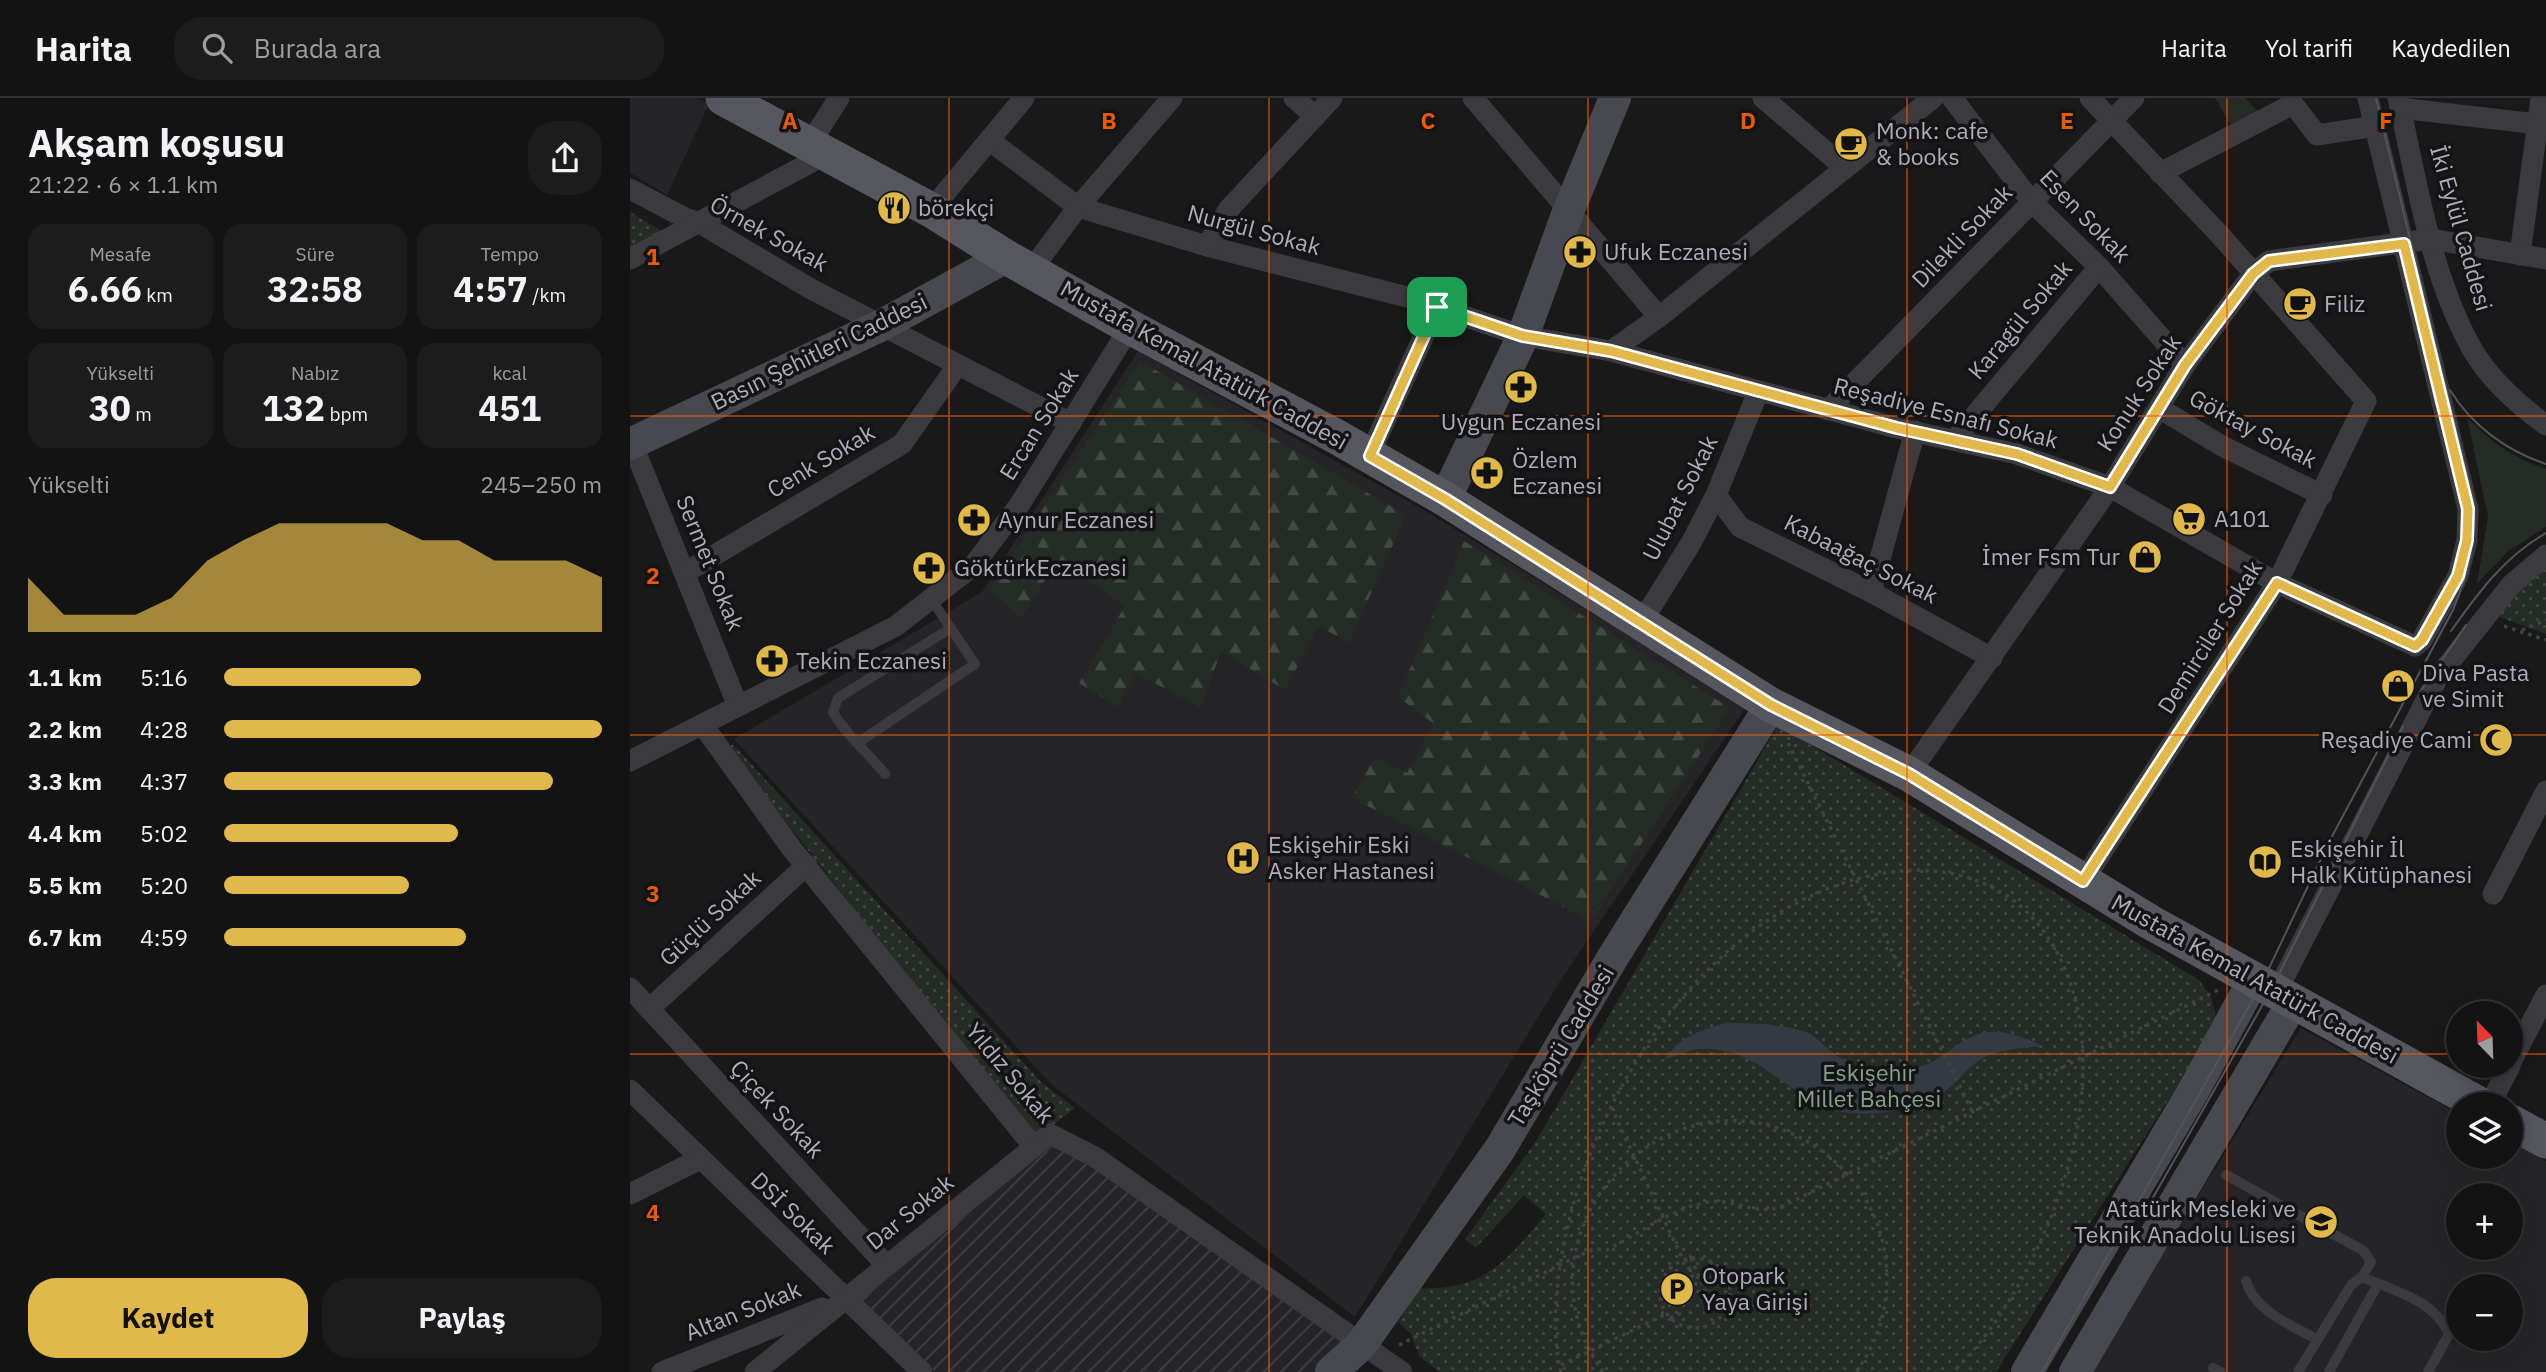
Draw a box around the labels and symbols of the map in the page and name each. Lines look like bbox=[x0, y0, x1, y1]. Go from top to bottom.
text: A bbox=[782, 105, 798, 135]
text: B bbox=[1101, 105, 1117, 135]
text: C bbox=[1421, 105, 1436, 135]
text: D bbox=[1740, 105, 1756, 135]
text: E bbox=[2060, 105, 2074, 135]
text: F bbox=[2379, 105, 2393, 135]
place label: Monk: cafe & books bbox=[1876, 115, 1989, 171]
cafe icon: Monk: cafe & books bbox=[1832, 125, 1870, 163]
street label: İki Eylül Caddesi bbox=[2424, 141, 2500, 314]
street label: Esen Sokak bbox=[2034, 162, 2138, 268]
street label: Dilekli Sokak bbox=[1905, 177, 2018, 293]
street label: Örnek Sokak bbox=[705, 188, 834, 278]
restaurant icon: börekçi bbox=[875, 189, 913, 227]
place label: börekçi bbox=[918, 192, 994, 222]
street label: Nurgül Sokak bbox=[1184, 197, 1324, 261]
pharmacy icon: Ufuk Eczanesi bbox=[1561, 233, 1599, 271]
place label: Ufuk Eczanesi bbox=[1604, 236, 1748, 266]
text: 1 bbox=[646, 241, 660, 271]
street label: Karagül Sokak bbox=[1961, 254, 2078, 385]
street label: Mustafa Kemal Atatürk Caddesi bbox=[1056, 272, 1353, 456]
pin bbox=[1407, 277, 1467, 337]
cafe icon: Filiz bbox=[2281, 285, 2319, 323]
street label: Basın Şehitleri Caddesi bbox=[706, 286, 932, 417]
place label: Filiz bbox=[2324, 288, 2365, 318]
street label: Konuk Sokak bbox=[2089, 328, 2187, 456]
street label: Ercan Sokak bbox=[992, 362, 1084, 485]
pharmacy icon: Uygun Eczanesi bbox=[1502, 368, 1540, 406]
street label: Reşadiye Esnafı Sokak bbox=[1831, 370, 2062, 454]
street label: Göktay Sokak bbox=[2184, 382, 2323, 474]
place label: Uygun Eczanesi bbox=[1441, 406, 1601, 436]
street label: Cenk Sokak bbox=[761, 416, 880, 504]
street label: Ulubat Sokak bbox=[1635, 430, 1724, 565]
place label: Özlem Eczanesi bbox=[1512, 444, 1602, 500]
pharmacy icon: Özlem Eczanesi bbox=[1468, 454, 1506, 492]
street label: Sermet Sokak bbox=[670, 491, 752, 635]
supermarket icon: A101 bbox=[2170, 500, 2208, 538]
pharmacy icon: Aynur Eczanesi bbox=[955, 501, 993, 539]
place label: A101 bbox=[2214, 503, 2270, 533]
place label: Aynur Eczanesi bbox=[998, 504, 1154, 534]
street label: Kabaağaç Sokak bbox=[1780, 506, 1943, 610]
shop icon: İmer Fsm Tur bbox=[2126, 538, 2164, 576]
place label: İmer Fsm Tur bbox=[1982, 541, 2121, 571]
pharmacy icon: GöktürkEczanesi bbox=[910, 549, 948, 587]
place label: GöktürkEczanesi bbox=[954, 552, 1127, 582]
street label: Demirciler Sokak bbox=[2150, 554, 2268, 719]
text: 2 bbox=[646, 560, 660, 590]
pharmacy icon: Tekin Eczanesi bbox=[753, 642, 791, 680]
place label: Tekin Eczanesi bbox=[796, 645, 947, 675]
place label: Diva Pasta ve Simit bbox=[2422, 657, 2529, 713]
shop icon: Diva Pasta ve Simit bbox=[2379, 667, 2417, 705]
mosque icon: Reşadiye Cami bbox=[2477, 721, 2515, 759]
place label: Reşadiye Cami bbox=[2321, 724, 2472, 754]
place label: Eskişehir Eski Asker Hastanesi bbox=[1268, 829, 1435, 885]
place label: Eskişehir İl Halk Kütüphanesi bbox=[2290, 833, 2472, 889]
hospital icon: Eskişehir Eski Asker Hastanesi bbox=[1224, 839, 1262, 877]
library icon: Eskişehir İl Halk Kütüphanesi bbox=[2246, 843, 2284, 881]
street label: Güçlü Sokak bbox=[652, 863, 766, 972]
text: 3 bbox=[646, 878, 660, 908]
street label: Mustafa Kemal Atatürk Caddesi bbox=[2107, 886, 2404, 1070]
street label: Taşköprü Caddesi bbox=[1500, 959, 1620, 1132]
north arrow bbox=[2446, 1001, 2524, 1078]
street label: Yıldız Sokak bbox=[960, 1016, 1062, 1129]
street label: Çiçek Sokak bbox=[724, 1053, 831, 1164]
park label: Eskişehir Millet Bahçesi bbox=[1797, 1057, 1941, 1113]
street label: DSİ Sokak bbox=[745, 1165, 842, 1260]
street label: Dar Sokak bbox=[859, 1167, 959, 1256]
place label: Atatürk Mesleki ve Teknik Anadolu Lisesi bbox=[2074, 1193, 2296, 1249]
text: 4 bbox=[646, 1197, 660, 1227]
school or university icon: Atatürk Mesleki ve Teknik Anadolu Lisesi bbox=[2302, 1203, 2340, 1241]
place label: Otopark Yaya Girişi bbox=[1702, 1260, 1808, 1316]
parking icon: Otopark Yaya Girişi bbox=[1658, 1270, 1696, 1308]
street label: Altan Sokak bbox=[680, 1273, 805, 1347]

